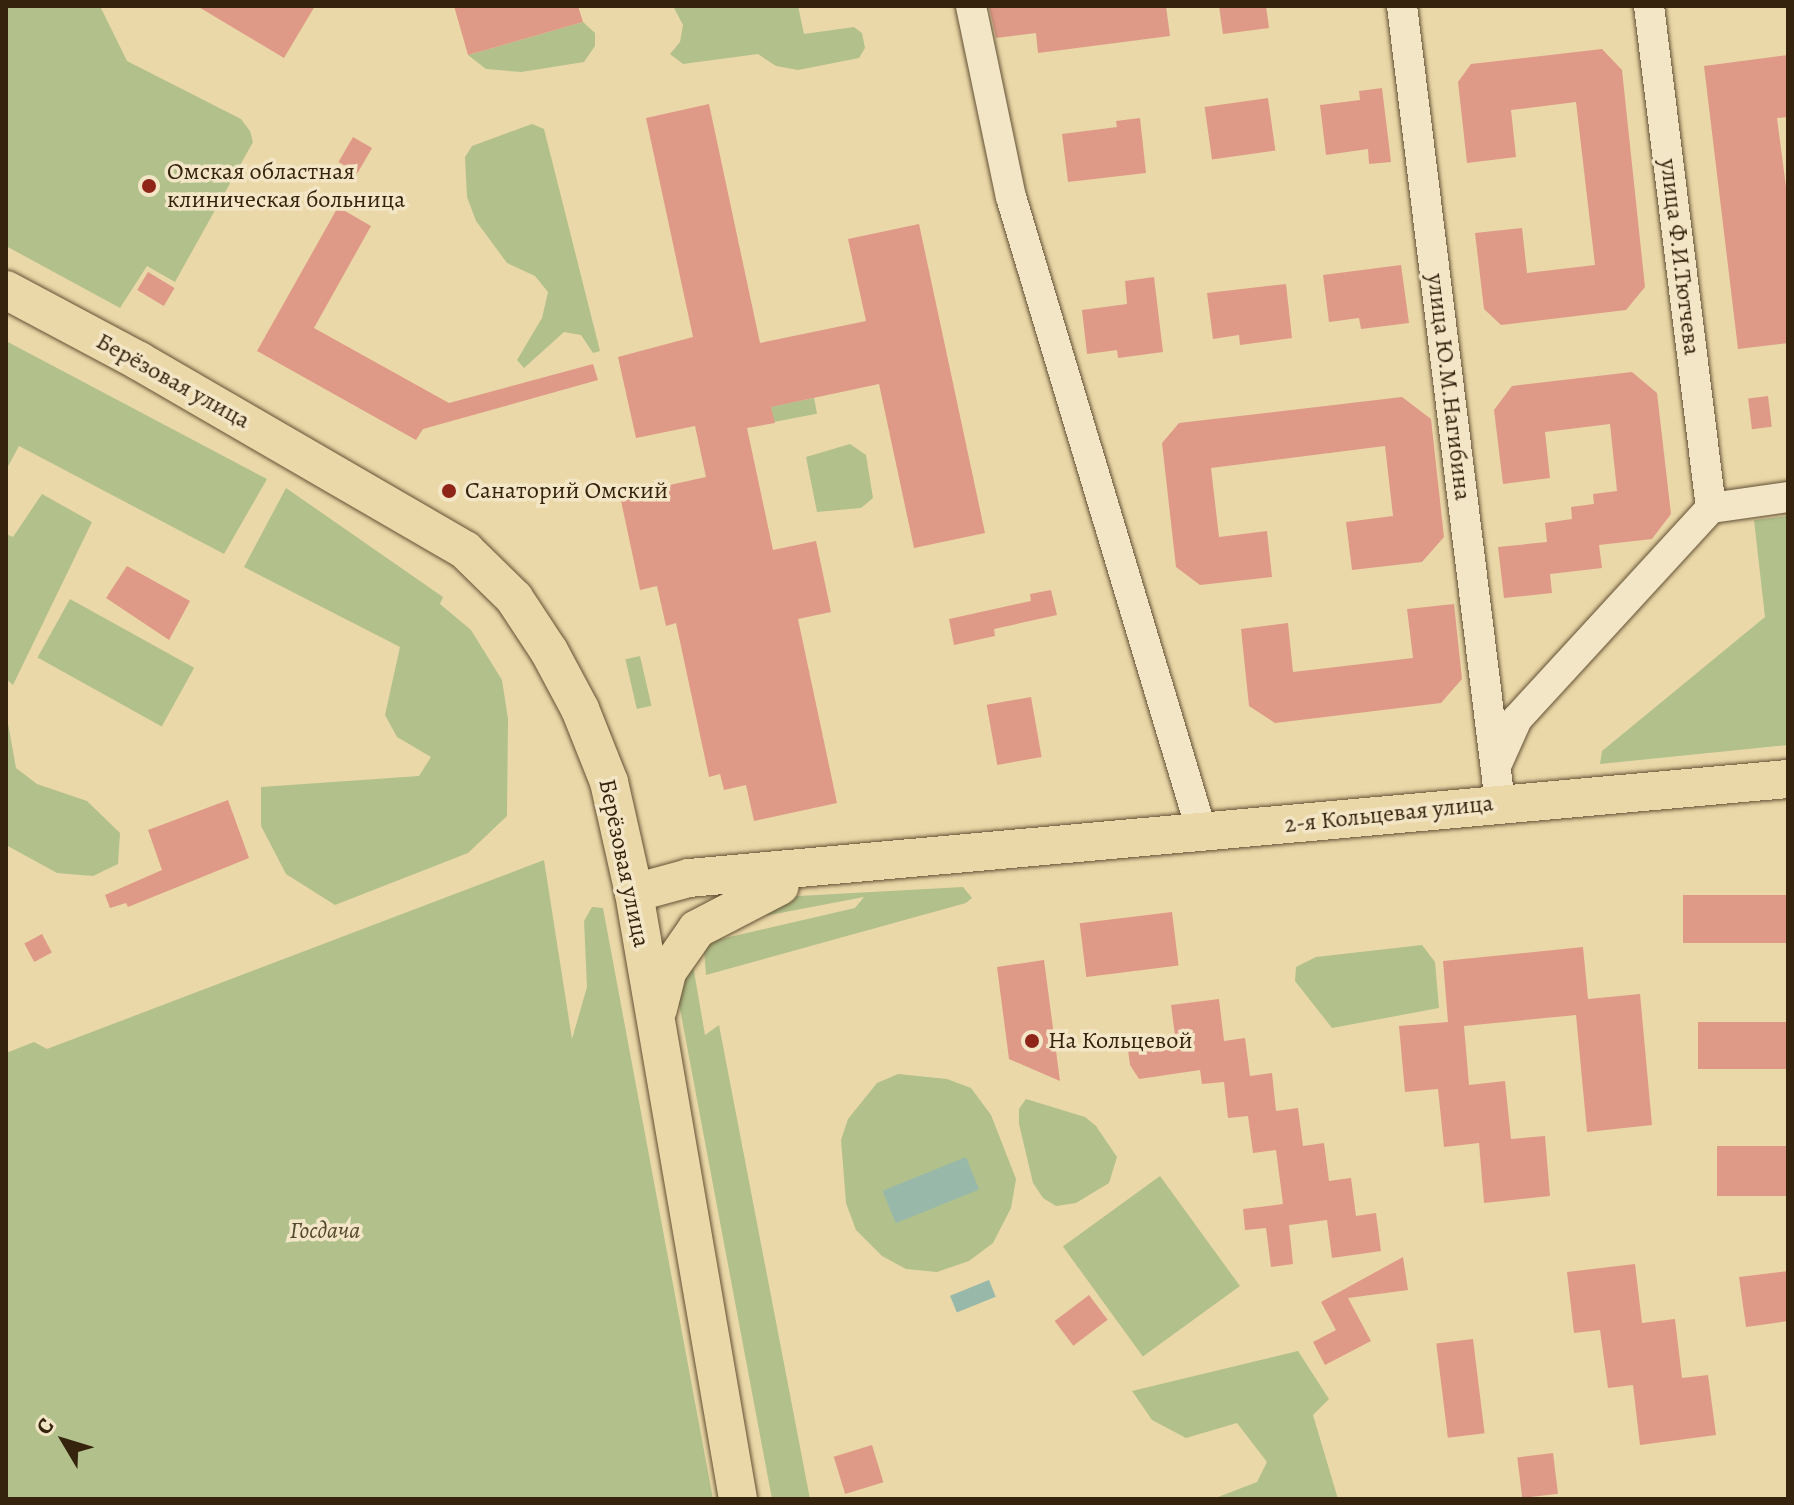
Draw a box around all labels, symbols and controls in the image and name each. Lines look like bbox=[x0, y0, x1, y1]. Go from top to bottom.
street label: улица Ф.И.Тютчева bbox=[1654, 157, 1706, 357]
place label: Омская областная клиническая больница bbox=[167, 158, 405, 214]
marker: Омская областная клиническая больница bbox=[138, 175, 160, 197]
street label: улица Ю.М.Нагибина bbox=[1421, 272, 1477, 502]
street label: Берёзовая улица bbox=[91, 327, 255, 435]
place label: Санаторий Омский bbox=[465, 477, 668, 505]
marker: Санаторий Омский bbox=[440, 482, 458, 500]
street label: Берёзовая улица bbox=[592, 776, 656, 950]
street label: 2-я Кольцевая улица bbox=[1283, 789, 1495, 839]
place label: На Кольцевой bbox=[1048, 1027, 1192, 1055]
marker: На Кольцевой bbox=[1023, 1032, 1041, 1050]
park label: Госдача bbox=[290, 1217, 360, 1245]
north arrow bbox=[24, 1401, 104, 1481]
text: С bbox=[29, 1412, 61, 1441]

